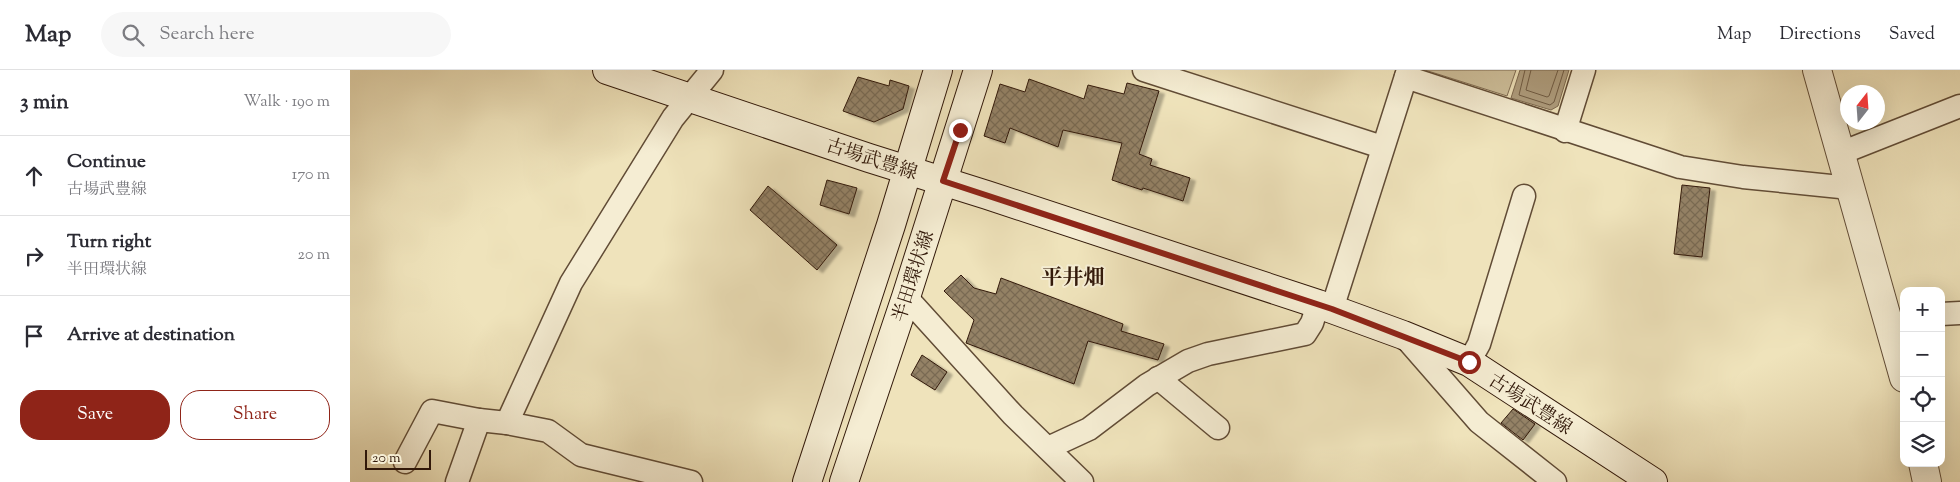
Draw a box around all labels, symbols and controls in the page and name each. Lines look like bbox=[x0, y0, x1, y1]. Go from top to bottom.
search box bbox=[101, 12, 451, 57]
text: Map bbox=[25, 18, 71, 52]
icon: search bbox=[119, 21, 147, 49]
text: Search here bbox=[159, 21, 255, 48]
text: Map bbox=[1717, 22, 1752, 48]
text: Directions bbox=[1780, 22, 1861, 48]
text: Saved bbox=[1889, 22, 1935, 48]
north arrow bbox=[1840, 85, 1885, 130]
text: 3 min bbox=[20, 88, 69, 118]
text: Walk · 190 m bbox=[243, 91, 330, 114]
route end bbox=[949, 119, 972, 142]
street label: 古場武豊線 bbox=[822, 133, 921, 188]
text: Continue bbox=[67, 149, 146, 176]
icon: ahead bbox=[20, 162, 48, 190]
text: 170 m bbox=[292, 164, 330, 187]
text: 古場武豊線 bbox=[67, 179, 147, 202]
street label: 半田環状線 bbox=[887, 227, 942, 326]
text: Turn right bbox=[67, 229, 151, 256]
icon: right bbox=[20, 242, 48, 270]
text: 20 m bbox=[297, 244, 330, 267]
text: 半田環状線 bbox=[67, 259, 147, 282]
district label: 平井畑 bbox=[1042, 264, 1105, 294]
map controls bbox=[1900, 287, 1945, 467]
button: + bbox=[1900, 287, 1945, 332]
icon: arrive bbox=[20, 322, 48, 350]
text: Arrive at destination bbox=[67, 322, 235, 349]
button: − bbox=[1900, 332, 1945, 377]
route start bbox=[1458, 351, 1481, 374]
street label: 古場武豊線 bbox=[1482, 368, 1577, 442]
button: locate bbox=[1900, 377, 1945, 422]
button: Save bbox=[20, 390, 170, 440]
button: Share bbox=[180, 390, 330, 440]
button: layers bbox=[1900, 422, 1945, 467]
scale bar bbox=[365, 447, 431, 470]
text: 20 m bbox=[372, 449, 401, 469]

